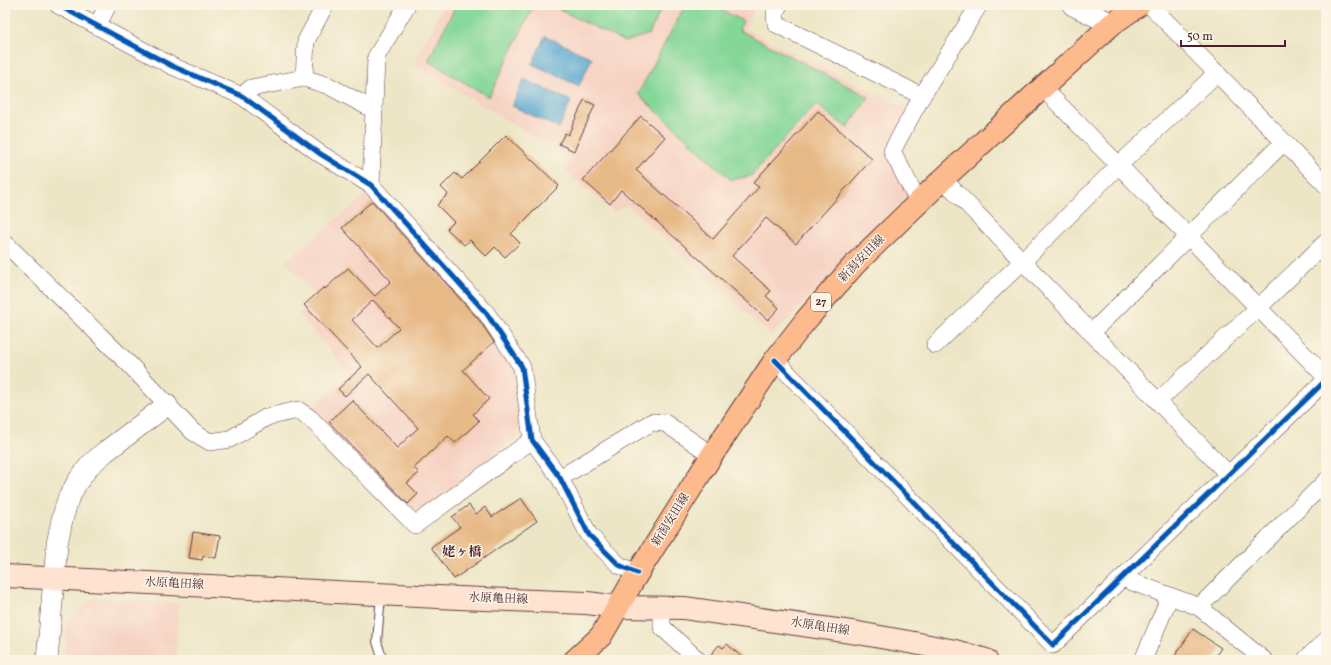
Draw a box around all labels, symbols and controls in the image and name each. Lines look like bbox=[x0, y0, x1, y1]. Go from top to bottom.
scale bar bbox=[1181, 22, 1285, 48]
text: 50 m bbox=[1187, 29, 1213, 45]
street label: 新潟安田線 bbox=[835, 232, 889, 286]
road number: 27 bbox=[811, 293, 831, 311]
street label: 新潟安田線 bbox=[648, 490, 694, 550]
district label: 姥ヶ橋 bbox=[442, 544, 482, 562]
street label: 水原亀田線 bbox=[144, 574, 204, 594]
street label: 水原亀田線 bbox=[468, 590, 528, 608]
street label: 水原亀田線 bbox=[789, 614, 851, 640]

